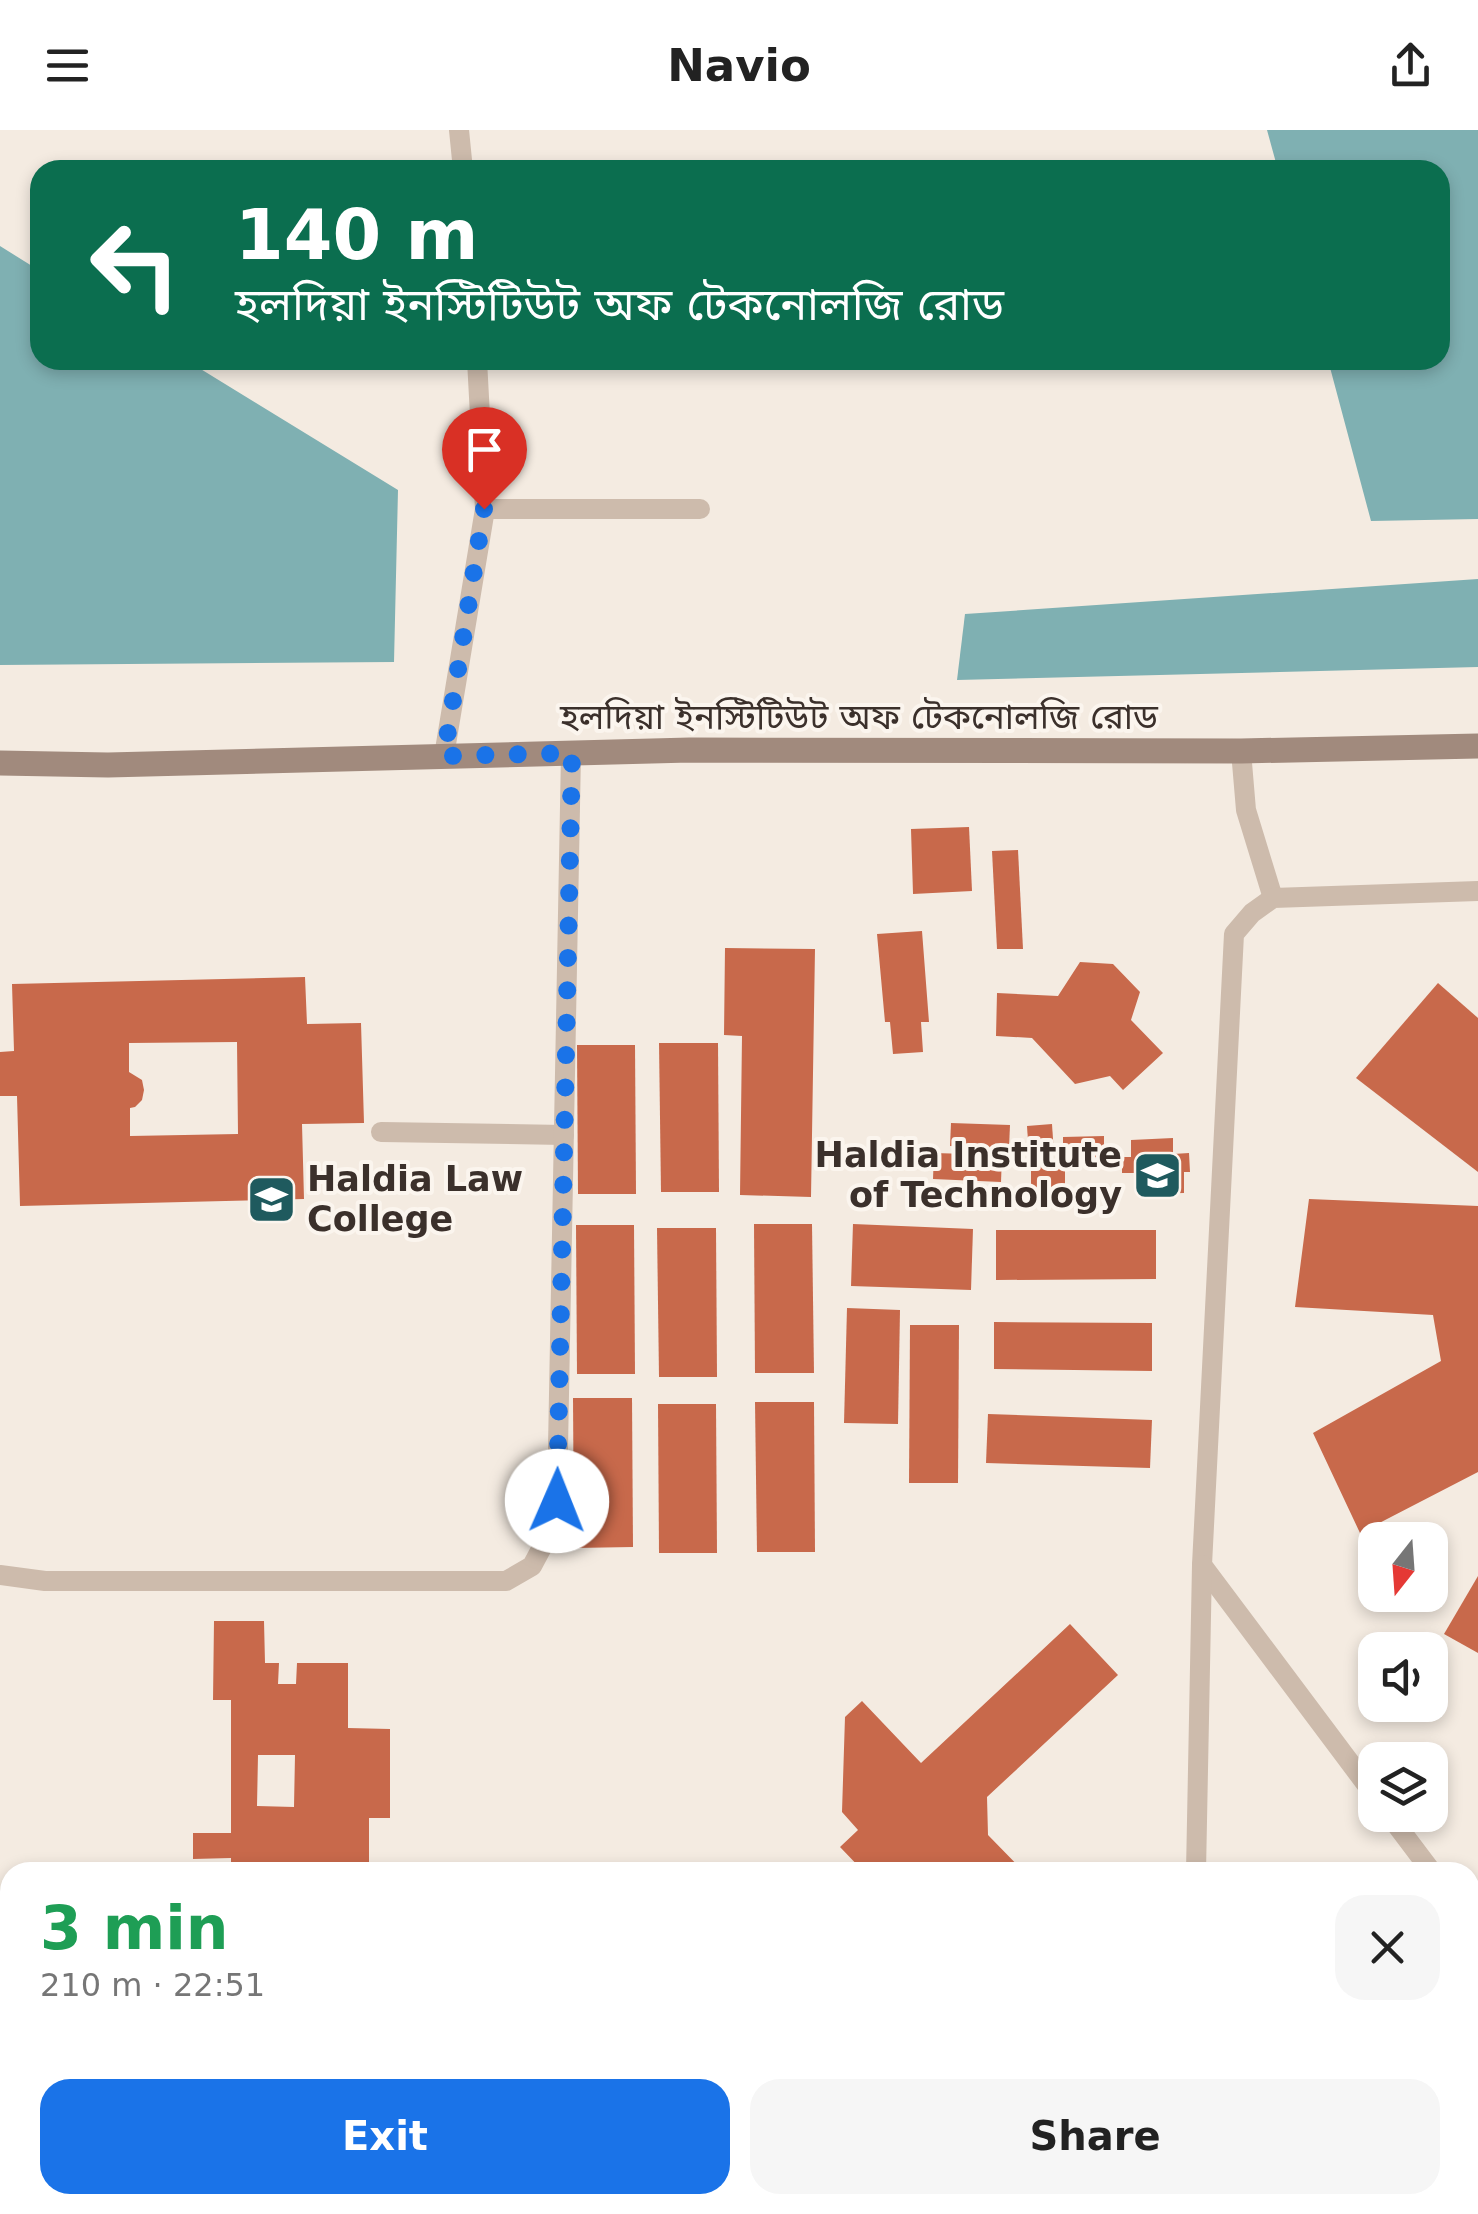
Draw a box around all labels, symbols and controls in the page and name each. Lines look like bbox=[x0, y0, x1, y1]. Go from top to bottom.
icon: menu bbox=[40, 38, 95, 93]
icon: share bbox=[1383, 38, 1438, 93]
text: Navio bbox=[667, 39, 811, 92]
text: 140 m bbox=[235, 194, 478, 276]
icon: left bbox=[70, 200, 200, 330]
text: হলদিয়া ইনস্টিটিউট অফ টেকনোলজি রোড bbox=[235, 278, 1004, 331]
pin bbox=[442, 407, 527, 510]
icon: arrive bbox=[457, 422, 512, 477]
street label: হলদিয়া ইনস্টিটিউট অফ টেকনোলজি রোড bbox=[559, 697, 1159, 737]
place label: Haldia Institute of Technology bbox=[815, 1135, 1122, 1215]
school or university icon: Haldia Institute of Technology bbox=[1131, 1149, 1183, 1201]
place label: Haldia Law College bbox=[307, 1159, 523, 1239]
school or university icon: Haldia Law College bbox=[246, 1173, 298, 1225]
position arrow bbox=[505, 1449, 609, 1553]
north arrow bbox=[1358, 1522, 1448, 1612]
map controls bbox=[1358, 1522, 1448, 1832]
button: sound bbox=[1358, 1632, 1448, 1722]
button: layers bbox=[1358, 1742, 1448, 1832]
text: 3 min bbox=[40, 1893, 228, 1963]
button: close bbox=[1335, 1895, 1440, 2000]
text: 210 m · 22:51 bbox=[40, 1966, 265, 2004]
button: Exit bbox=[40, 2079, 730, 2194]
button: Share bbox=[750, 2079, 1440, 2194]

